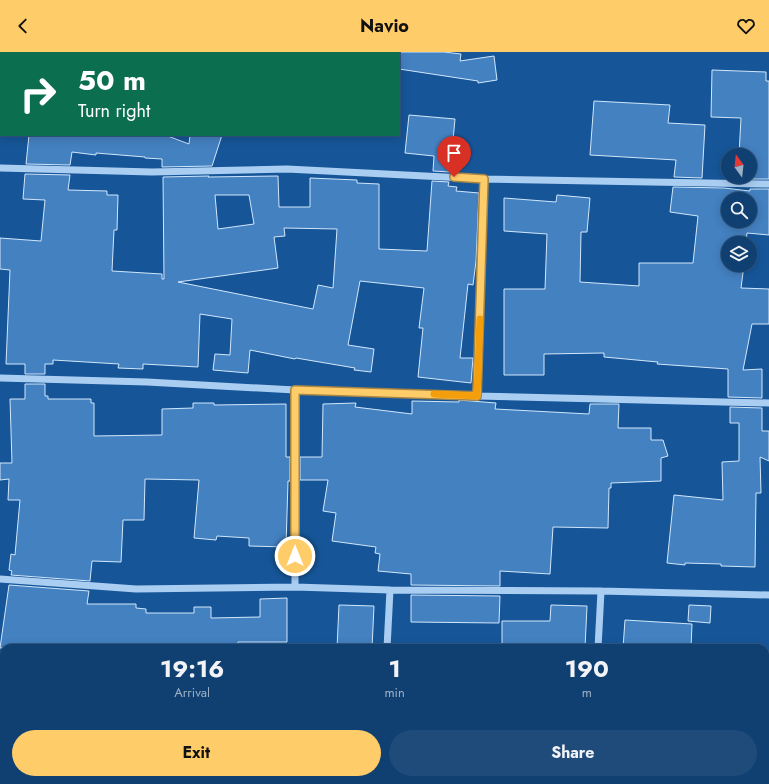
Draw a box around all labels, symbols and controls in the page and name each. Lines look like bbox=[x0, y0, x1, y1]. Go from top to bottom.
text: Navio bbox=[360, 13, 409, 39]
icon: back bbox=[12, 15, 34, 37]
icon: heart bbox=[735, 15, 757, 37]
text: 50 m bbox=[78, 60, 146, 101]
icon: right bbox=[12, 68, 64, 120]
text: Turn right bbox=[78, 98, 150, 124]
pin bbox=[437, 136, 471, 177]
icon: arrive bbox=[443, 142, 465, 164]
north arrow bbox=[721, 148, 757, 184]
map controls bbox=[721, 148, 757, 272]
button: search bbox=[721, 192, 757, 228]
button: layers bbox=[721, 236, 757, 272]
position arrow bbox=[274, 535, 316, 577]
text: 19:16 bbox=[160, 651, 224, 686]
text: 1 bbox=[388, 651, 401, 686]
text: 190 bbox=[565, 651, 609, 686]
text: Arrival bbox=[174, 683, 210, 702]
text: min bbox=[384, 683, 405, 702]
text: m bbox=[582, 683, 592, 702]
button: Exit bbox=[12, 730, 381, 776]
button: Share bbox=[389, 730, 757, 776]

